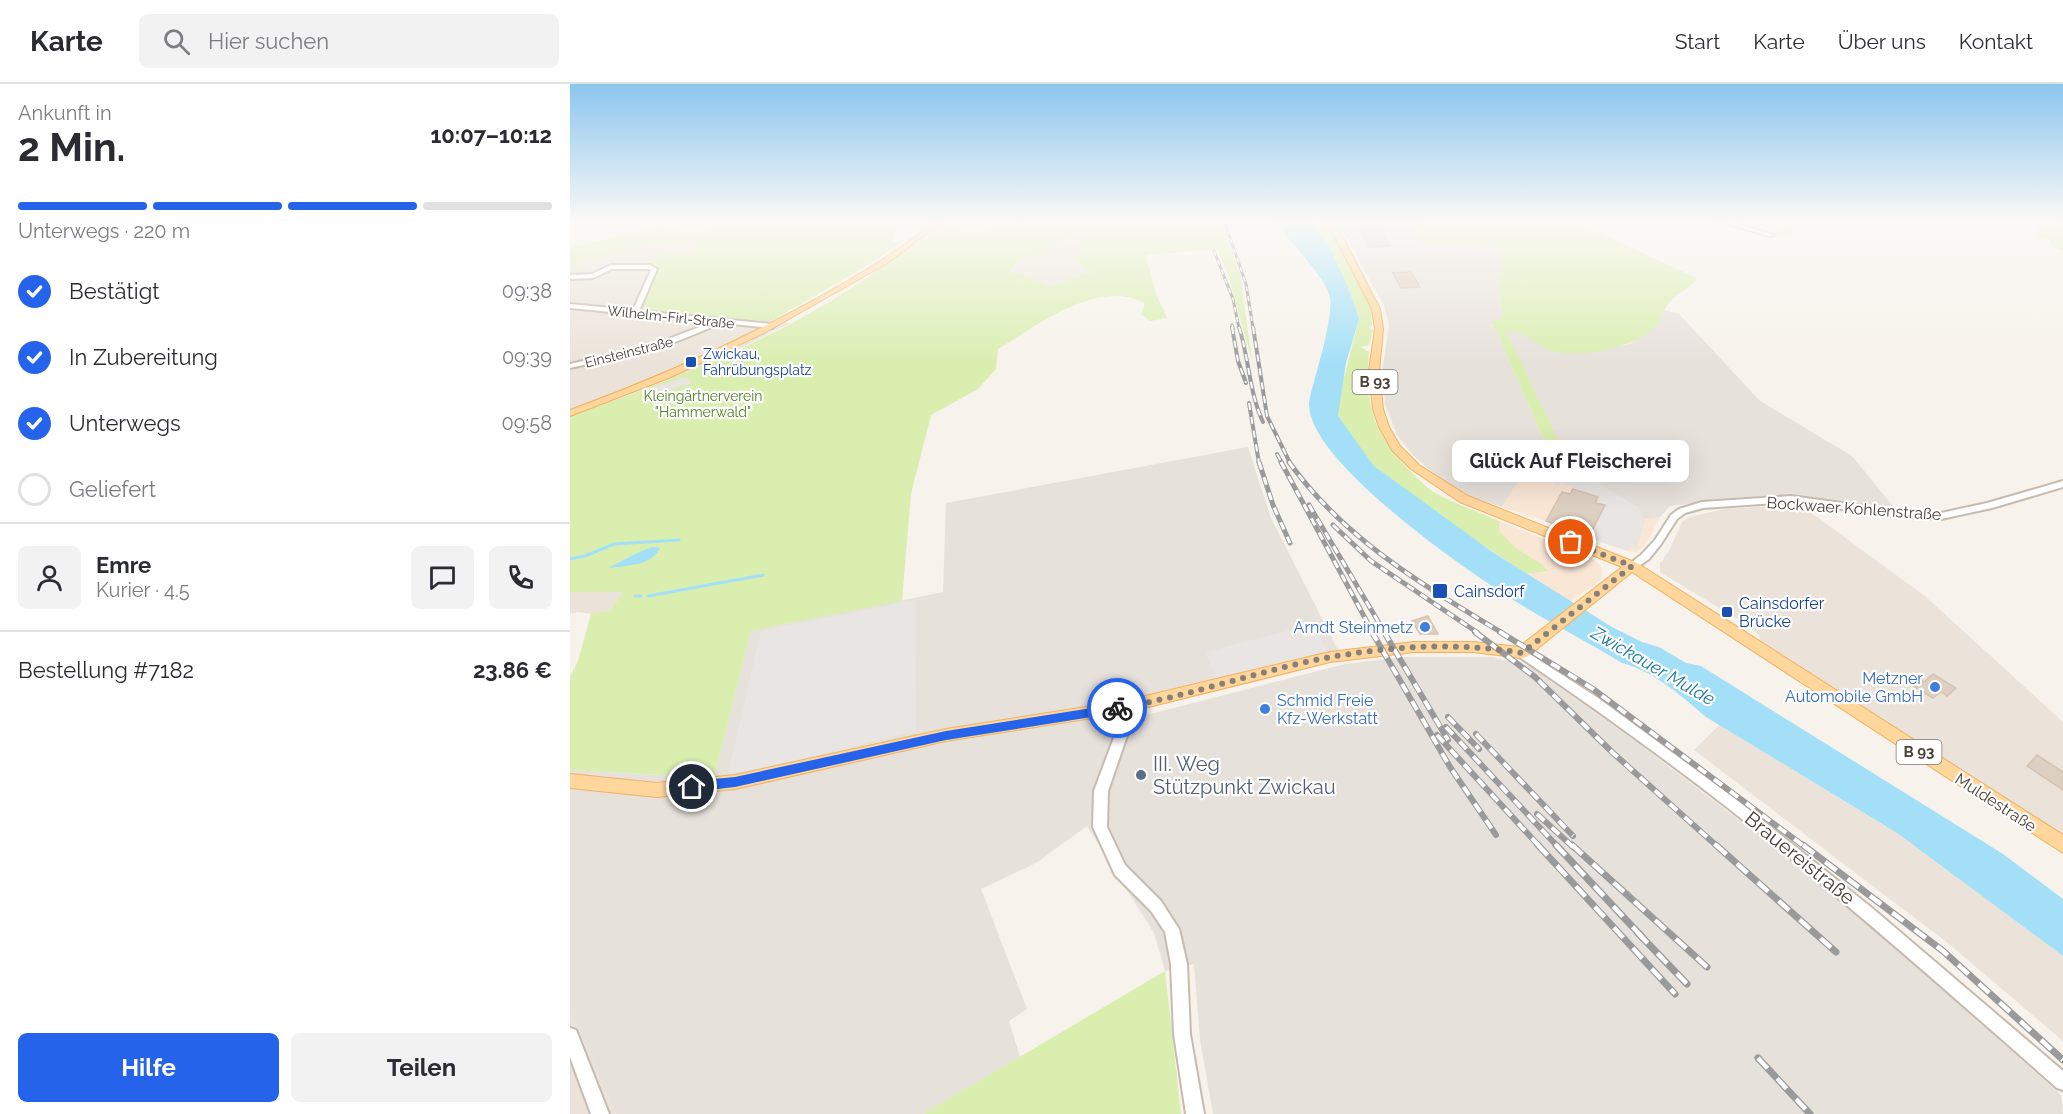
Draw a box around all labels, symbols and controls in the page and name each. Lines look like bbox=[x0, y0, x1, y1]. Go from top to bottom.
search box bbox=[139, 14, 559, 68]
text: Karte bbox=[30, 25, 103, 58]
icon: search bbox=[160, 25, 193, 58]
text: Hier suchen bbox=[208, 28, 329, 54]
text: Start bbox=[1675, 29, 1720, 54]
text: Karte bbox=[1753, 29, 1805, 54]
text: Über uns bbox=[1838, 29, 1926, 54]
text: Kontakt bbox=[1959, 29, 2033, 54]
text: Ankunft in bbox=[18, 101, 112, 125]
text: 10:07–10:12 bbox=[430, 122, 552, 148]
text: 2 Min. bbox=[18, 124, 125, 170]
text: Unterwegs · 220 m bbox=[18, 219, 190, 243]
icon: check bbox=[18, 275, 51, 308]
text: Bestätigt bbox=[69, 278, 160, 304]
text: 09:38 bbox=[502, 279, 552, 303]
street label: Wilhelm-Firl-Straße bbox=[607, 302, 735, 332]
street label: Einsteinstraße bbox=[583, 333, 675, 371]
icon: check bbox=[18, 341, 51, 374]
text: In Zubereitung bbox=[69, 344, 218, 370]
text: 09:39 bbox=[502, 345, 552, 369]
place label: Zwickau, Fahrübungsplatz bbox=[703, 346, 812, 378]
marker: Zwickau, Fahrübungsplatz bbox=[684, 355, 698, 369]
road number: B 93 bbox=[1352, 370, 1398, 394]
park label: Kleingärtnerverein "Hammerwald" bbox=[644, 388, 762, 420]
icon: check bbox=[18, 407, 51, 440]
text: Unterwegs bbox=[69, 410, 181, 436]
text: 09:58 bbox=[502, 411, 552, 435]
callout: Glück Auf Fleischerei bbox=[1452, 440, 1690, 482]
text: Glück Auf Fleischerei bbox=[1469, 449, 1672, 473]
text: Geliefert bbox=[69, 476, 156, 502]
street label: Bockwaer Kohlenstraße bbox=[1766, 493, 1942, 524]
pin bbox=[1545, 516, 1596, 567]
icon: bag bbox=[1554, 525, 1587, 558]
button: person bbox=[18, 546, 81, 609]
button: chat bbox=[411, 546, 474, 609]
button: phone bbox=[489, 546, 552, 609]
text: Emre bbox=[96, 552, 151, 578]
text: Kurier · 4.5 bbox=[96, 578, 190, 602]
marker: Cainsdorf bbox=[1431, 582, 1449, 600]
place label: Cainsdorf bbox=[1454, 582, 1525, 601]
place label: Cainsdorfer Brücke bbox=[1739, 594, 1825, 631]
marker: Cainsdorfer Brücke bbox=[1720, 605, 1734, 619]
place label: Arndt Steinmetz bbox=[1294, 618, 1413, 637]
marker: Arndt Steinmetz bbox=[1418, 620, 1432, 634]
water label: Zwickauer Mulde bbox=[1587, 621, 1719, 709]
text: Bestellung #7182 bbox=[18, 657, 194, 683]
text: 23.86 € bbox=[473, 657, 552, 683]
place label: Metzner Automobile GmbH bbox=[1785, 669, 1923, 706]
courier bbox=[1087, 678, 1147, 738]
marker: Metzner Automobile GmbH bbox=[1928, 680, 1942, 694]
place label: Schmid Freie Kfz-Werkstatt bbox=[1277, 691, 1378, 728]
icon: bike bbox=[1101, 692, 1134, 725]
marker: Schmid Freie Kfz-Werkstatt bbox=[1258, 702, 1272, 716]
road number: B 93 bbox=[1896, 740, 1942, 764]
place label: III. Weg Stützpunkt Zwickau bbox=[1153, 752, 1336, 799]
pin bbox=[666, 761, 717, 812]
marker: III. Weg Stützpunkt Zwickau bbox=[1134, 768, 1148, 782]
street label: Muldestraße bbox=[1952, 769, 2040, 836]
icon: home bbox=[675, 770, 708, 803]
street label: Brauereistraße bbox=[1740, 806, 1860, 910]
button: Hilfe bbox=[18, 1033, 279, 1102]
button: Teilen bbox=[291, 1033, 552, 1102]

